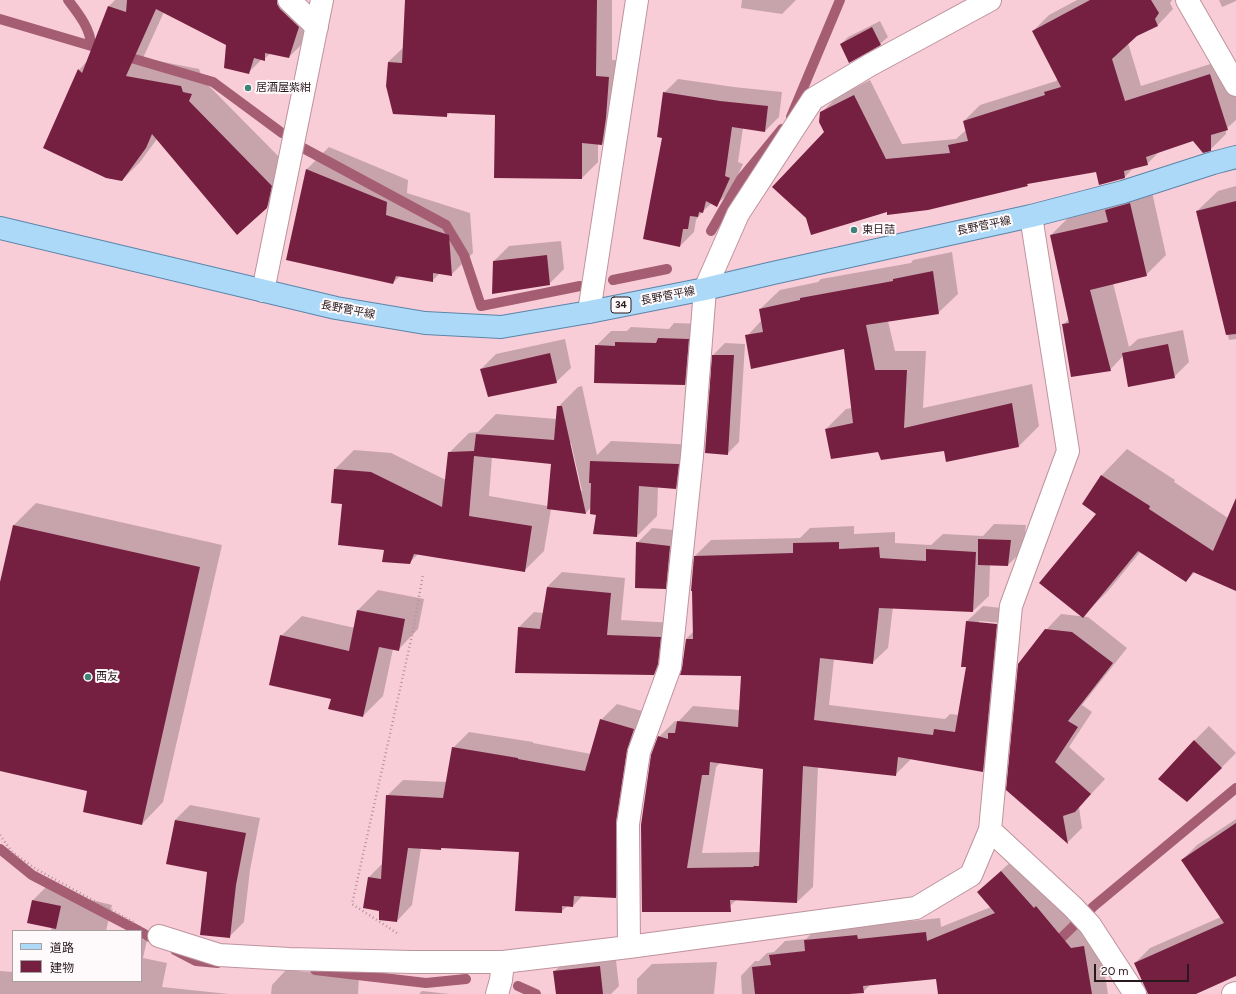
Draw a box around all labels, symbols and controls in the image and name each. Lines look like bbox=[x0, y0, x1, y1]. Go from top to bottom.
place label: 居酒屋紫紺 bbox=[256, 81, 311, 95]
marker: 居酒屋紫紺 bbox=[243, 83, 253, 93]
street label: 長野菅平線 bbox=[956, 214, 1012, 238]
place label: 東日詰 bbox=[862, 223, 895, 237]
marker: 東日詰 bbox=[849, 225, 859, 235]
street label: 長野菅平線 bbox=[640, 284, 696, 308]
road number: 34 bbox=[611, 297, 631, 313]
street label: 長野菅平線 bbox=[320, 298, 376, 322]
place label: 西友 bbox=[96, 670, 118, 684]
marker: 西友 bbox=[83, 672, 93, 682]
legend bbox=[12, 930, 142, 982]
text: 道路 bbox=[50, 941, 74, 955]
scale bar bbox=[1096, 956, 1191, 982]
text: 建物 bbox=[50, 961, 74, 975]
text: 20 m bbox=[1101, 964, 1129, 978]

